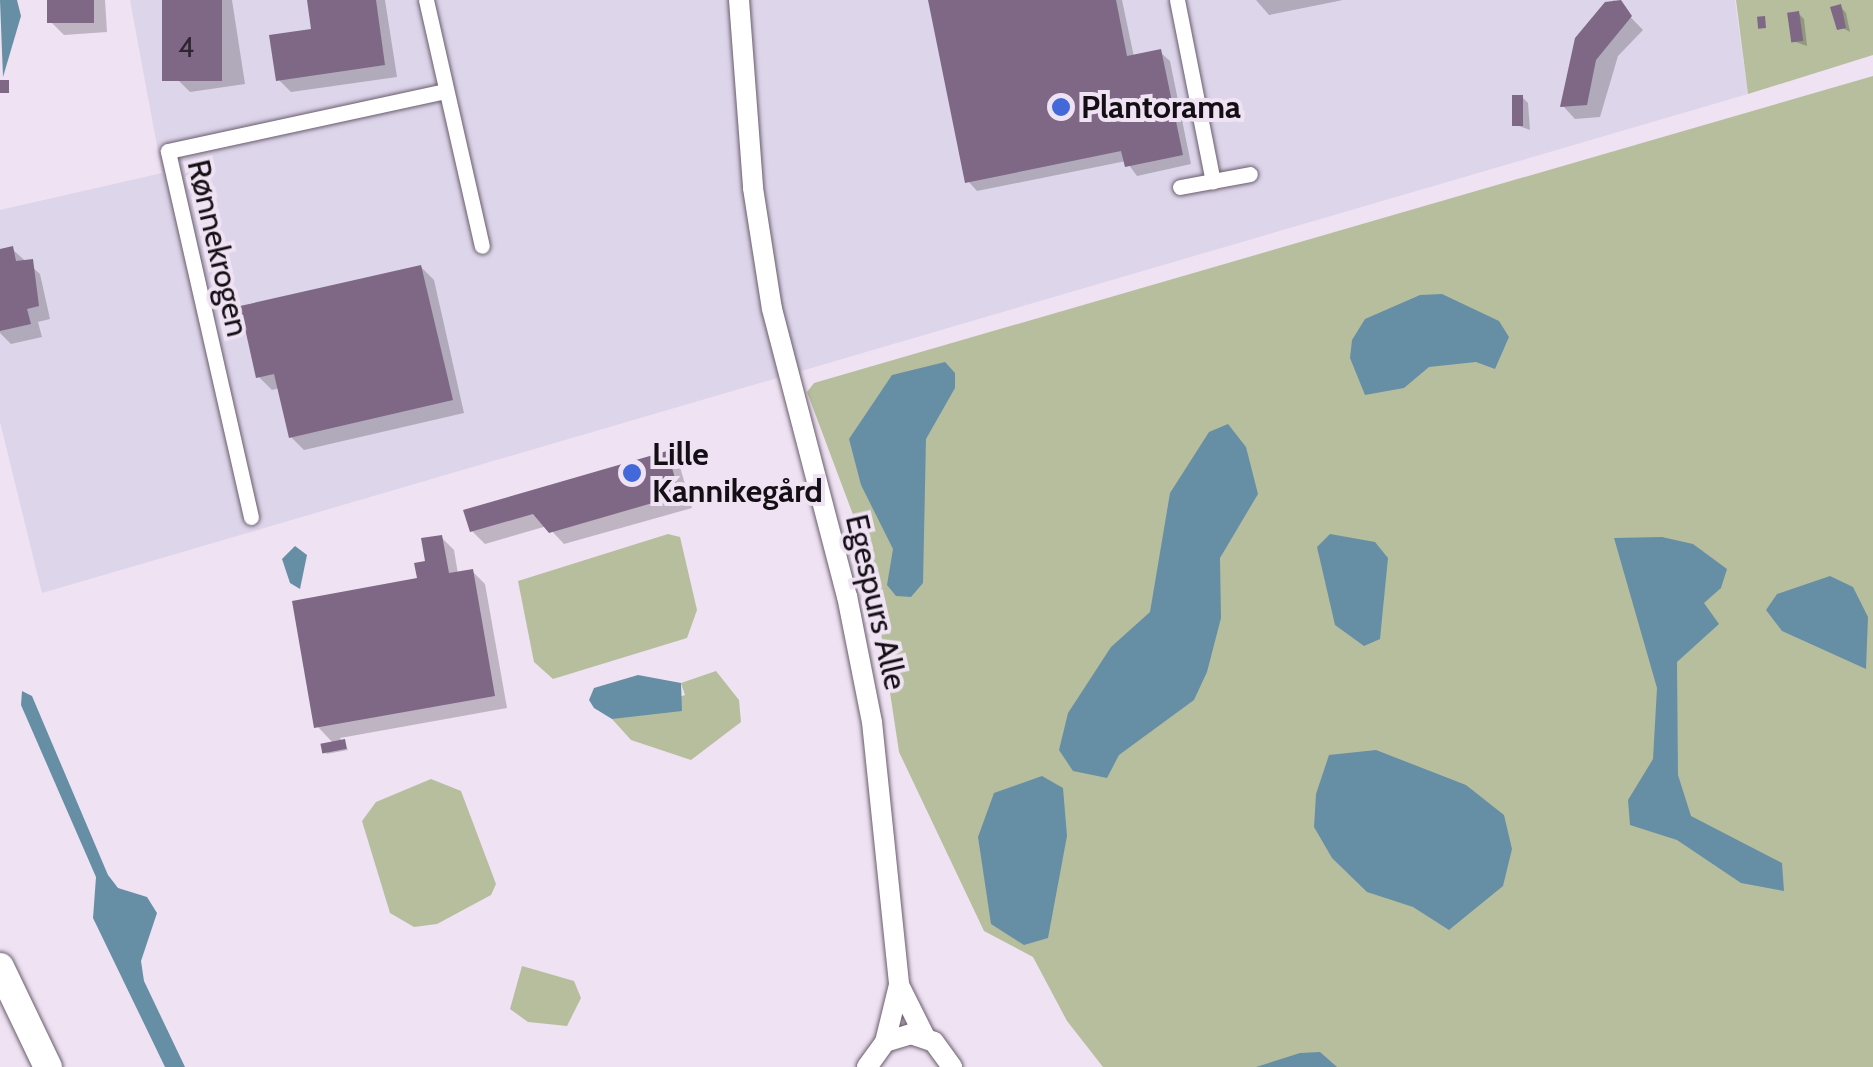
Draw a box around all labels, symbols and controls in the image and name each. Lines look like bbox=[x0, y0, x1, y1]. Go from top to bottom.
house number: 4 bbox=[178, 30, 194, 64]
place label: Plantorama bbox=[1081, 88, 1241, 126]
marker: Plantorama bbox=[1050, 96, 1072, 118]
street label: Rønnekrogen bbox=[179, 156, 257, 340]
place label: Lille Kannikegård bbox=[652, 436, 823, 511]
marker: Lille Kannikegård bbox=[621, 462, 643, 484]
street label: Egespurs Alle bbox=[837, 511, 915, 693]

